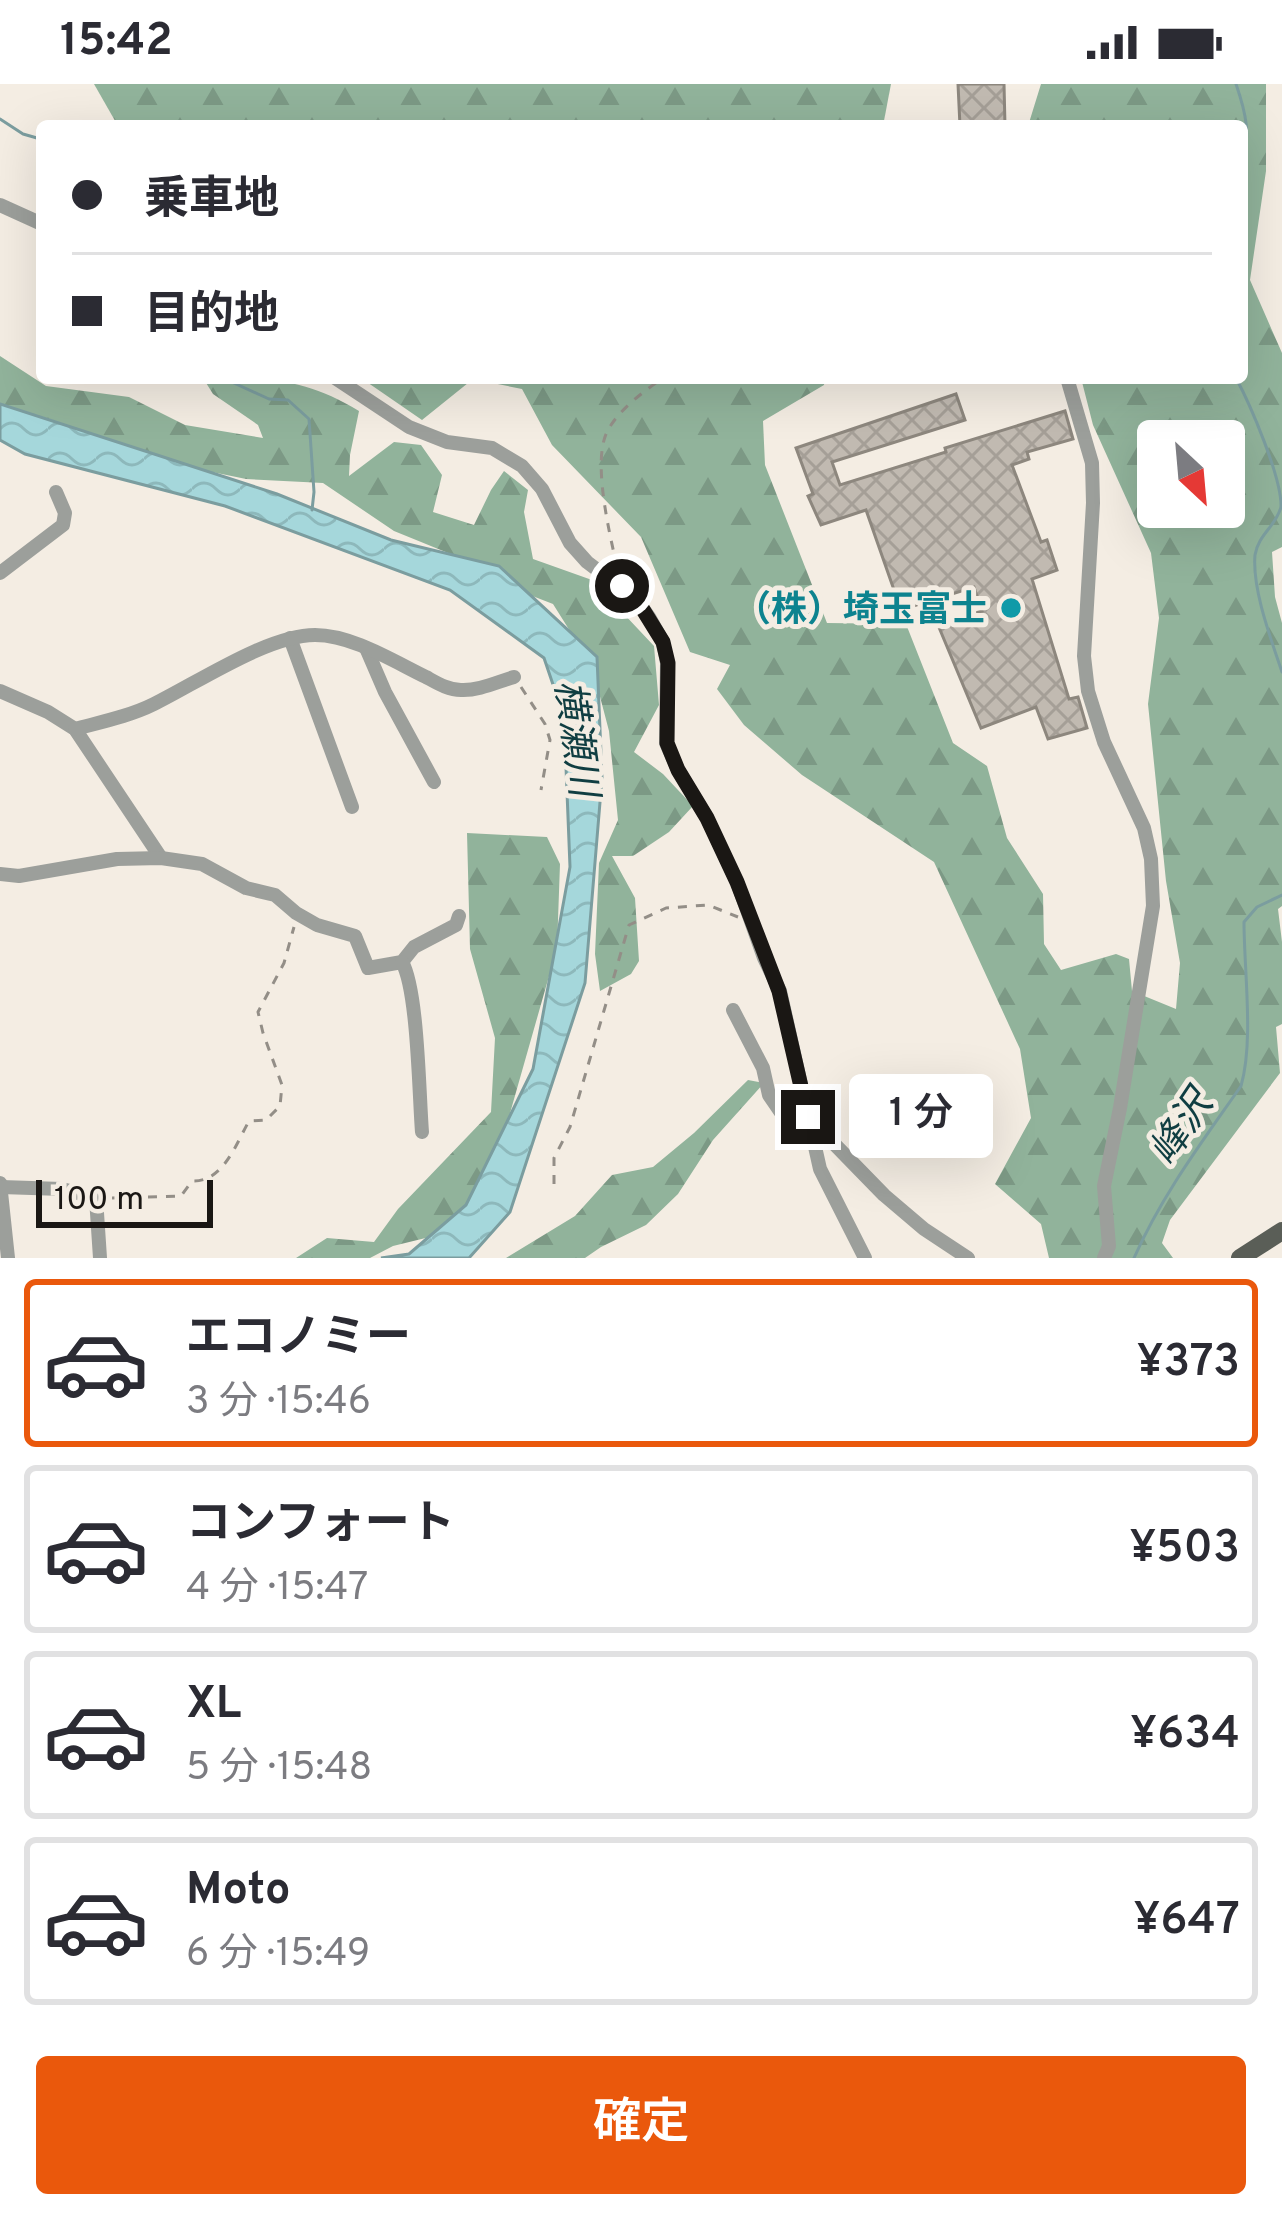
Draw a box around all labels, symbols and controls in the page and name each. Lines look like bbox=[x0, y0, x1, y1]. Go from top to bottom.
text: 15:42 bbox=[60, 14, 173, 71]
text: 乗車地 bbox=[144, 173, 279, 230]
text: 目的地 bbox=[144, 288, 279, 345]
north arrow bbox=[1137, 420, 1245, 528]
map controls bbox=[1137, 420, 1245, 528]
route start bbox=[595, 559, 649, 613]
place label: （株）埼玉富士 bbox=[735, 589, 987, 635]
marker: （株）埼玉富士 bbox=[998, 595, 1024, 621]
water label: 横瀬川 bbox=[541, 677, 607, 804]
callout: 1 分 bbox=[850, 1075, 994, 1159]
water label: 峰沢 bbox=[1142, 1079, 1229, 1176]
route end bbox=[781, 1090, 835, 1144]
text: 1 分 bbox=[889, 1091, 953, 1140]
scale bar bbox=[36, 1174, 213, 1227]
text: 100 m bbox=[54, 1180, 144, 1222]
icon: car bbox=[42, 1309, 150, 1417]
text: エコノミー bbox=[186, 1311, 411, 1368]
text: ¥373 bbox=[1137, 1335, 1240, 1392]
text: 3 分 · 15:46 bbox=[186, 1379, 371, 1428]
icon: car bbox=[42, 1495, 150, 1603]
text: コンフォート bbox=[186, 1497, 455, 1554]
text: ¥503 bbox=[1129, 1521, 1240, 1578]
text: 4 分 · 15:47 bbox=[186, 1565, 368, 1614]
text: XL bbox=[186, 1677, 241, 1734]
icon: car bbox=[42, 1681, 150, 1789]
text: ¥634 bbox=[1130, 1707, 1240, 1764]
text: 5 分 · 15:48 bbox=[186, 1745, 372, 1794]
text: Moto bbox=[186, 1863, 290, 1920]
icon: car bbox=[42, 1867, 150, 1975]
text: ¥647 bbox=[1134, 1893, 1240, 1950]
text: 6 分 · 15:49 bbox=[186, 1931, 370, 1980]
button: 確定 bbox=[36, 2056, 1246, 2194]

